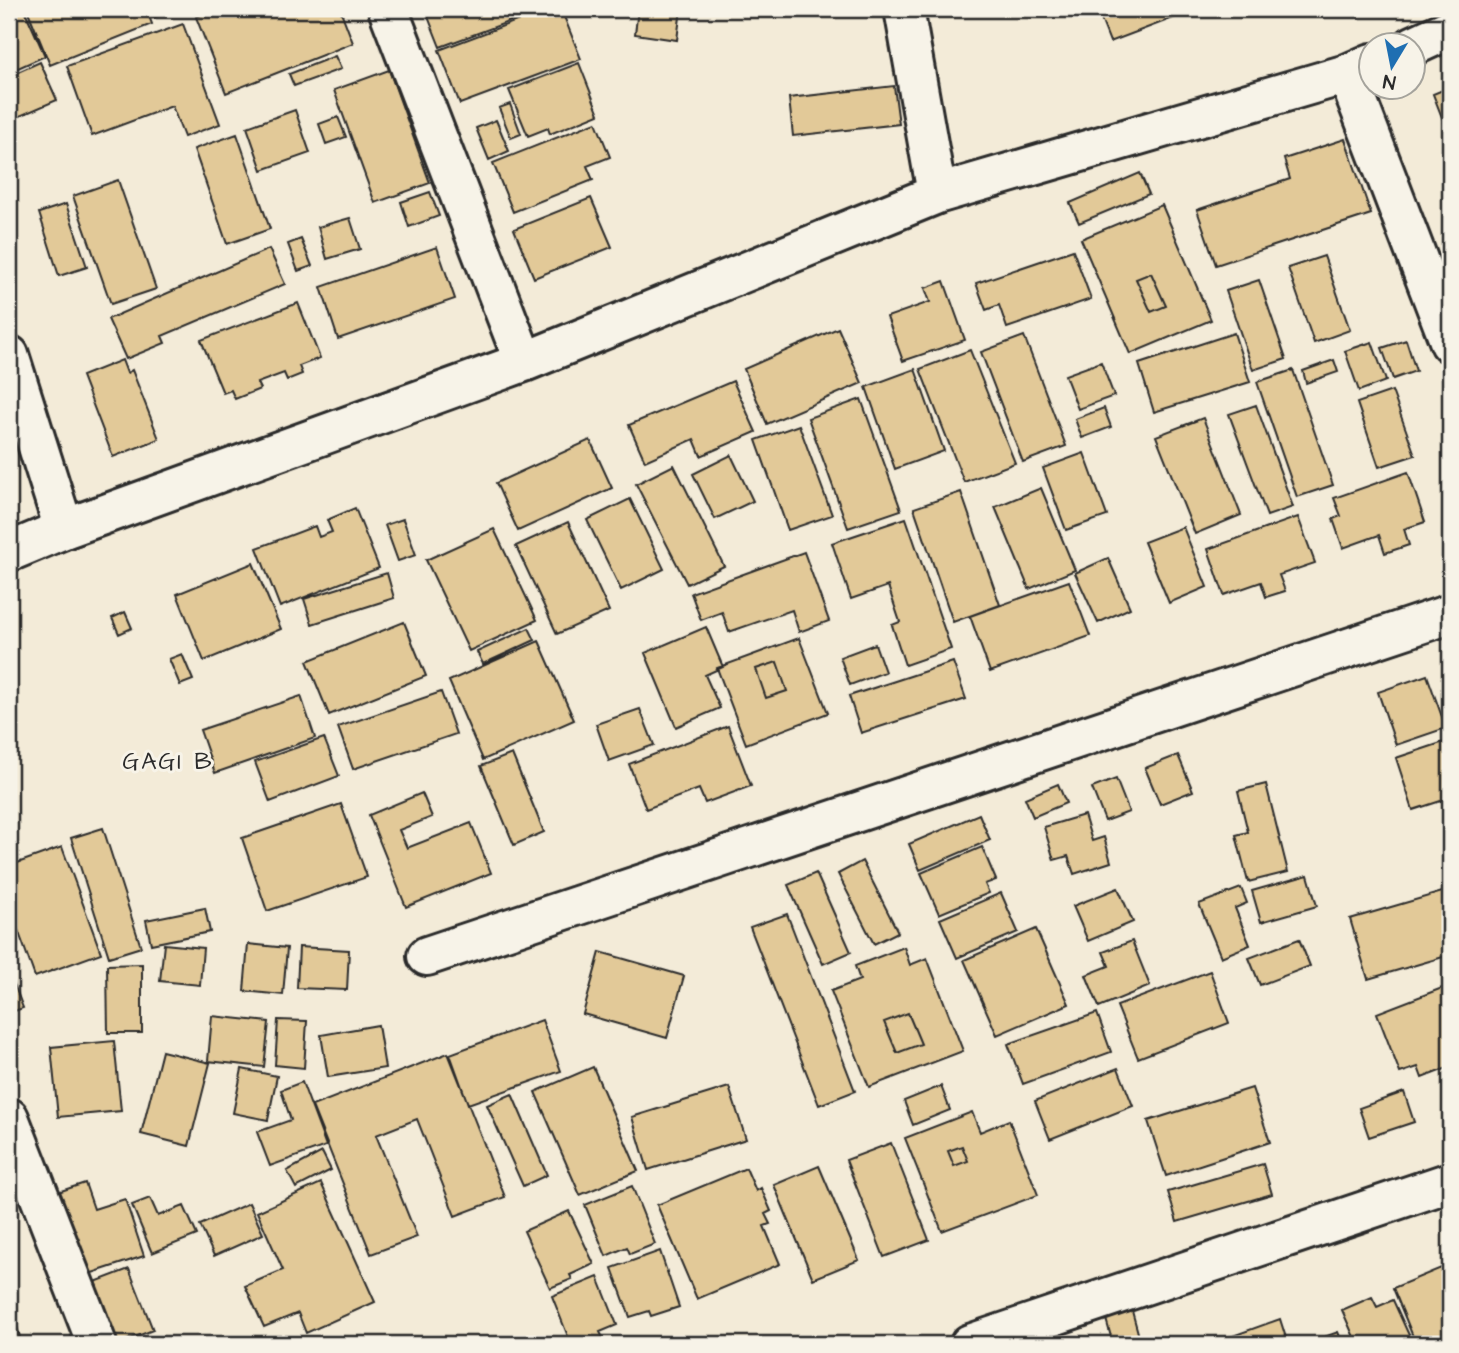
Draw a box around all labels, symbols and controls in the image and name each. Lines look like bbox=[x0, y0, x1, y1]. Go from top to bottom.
north arrow bbox=[1358, 32, 1428, 102]
text: N bbox=[1381, 67, 1398, 96]
district label: GAGI B bbox=[123, 745, 213, 779]

